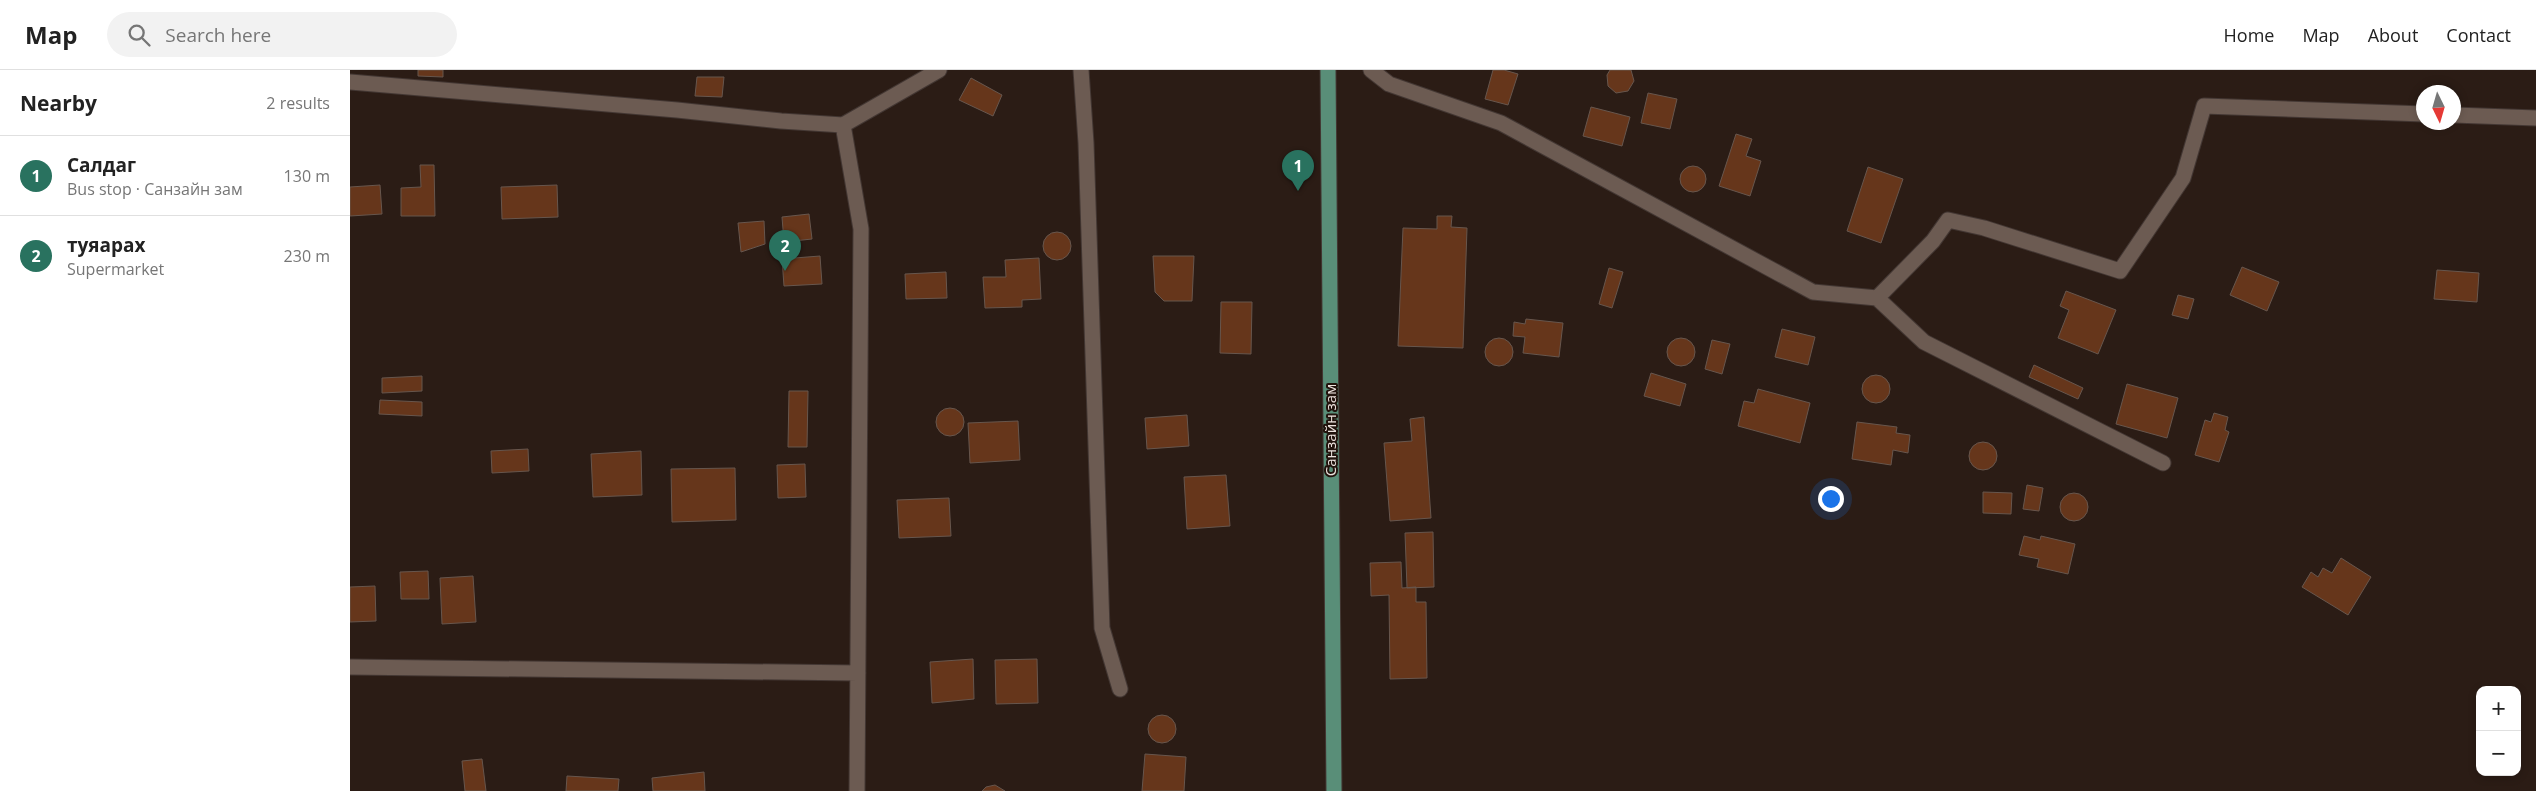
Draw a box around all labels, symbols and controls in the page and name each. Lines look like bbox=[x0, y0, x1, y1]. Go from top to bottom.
search box bbox=[107, 12, 457, 57]
text: Map bbox=[25, 18, 77, 51]
icon: search bbox=[125, 21, 153, 49]
text: Search here bbox=[165, 22, 271, 48]
text: Home bbox=[2224, 23, 2274, 47]
text: Map bbox=[2302, 23, 2340, 47]
text: About bbox=[2368, 23, 2418, 47]
text: Contact bbox=[2446, 23, 2511, 47]
north arrow bbox=[2416, 85, 2461, 130]
text: Nearby bbox=[20, 89, 97, 117]
text: 2 results bbox=[266, 92, 330, 114]
pin: 1 bbox=[1282, 150, 1314, 191]
text: Салдаг bbox=[67, 152, 136, 178]
text: 1 bbox=[31, 165, 41, 187]
text: 130 m bbox=[284, 165, 330, 187]
text: Bus stop · Санзайн зам bbox=[67, 178, 243, 200]
pin: 2 bbox=[769, 230, 801, 271]
text: туяарах bbox=[67, 232, 146, 258]
text: 2 bbox=[31, 245, 41, 267]
text: 230 m bbox=[284, 245, 330, 267]
text: Supermarket bbox=[67, 258, 164, 280]
street label: Санзайн зам bbox=[1320, 384, 1340, 476]
your location bbox=[1818, 486, 1844, 512]
map controls bbox=[2476, 686, 2521, 776]
button: + bbox=[2476, 686, 2521, 731]
button: − bbox=[2476, 731, 2521, 776]

